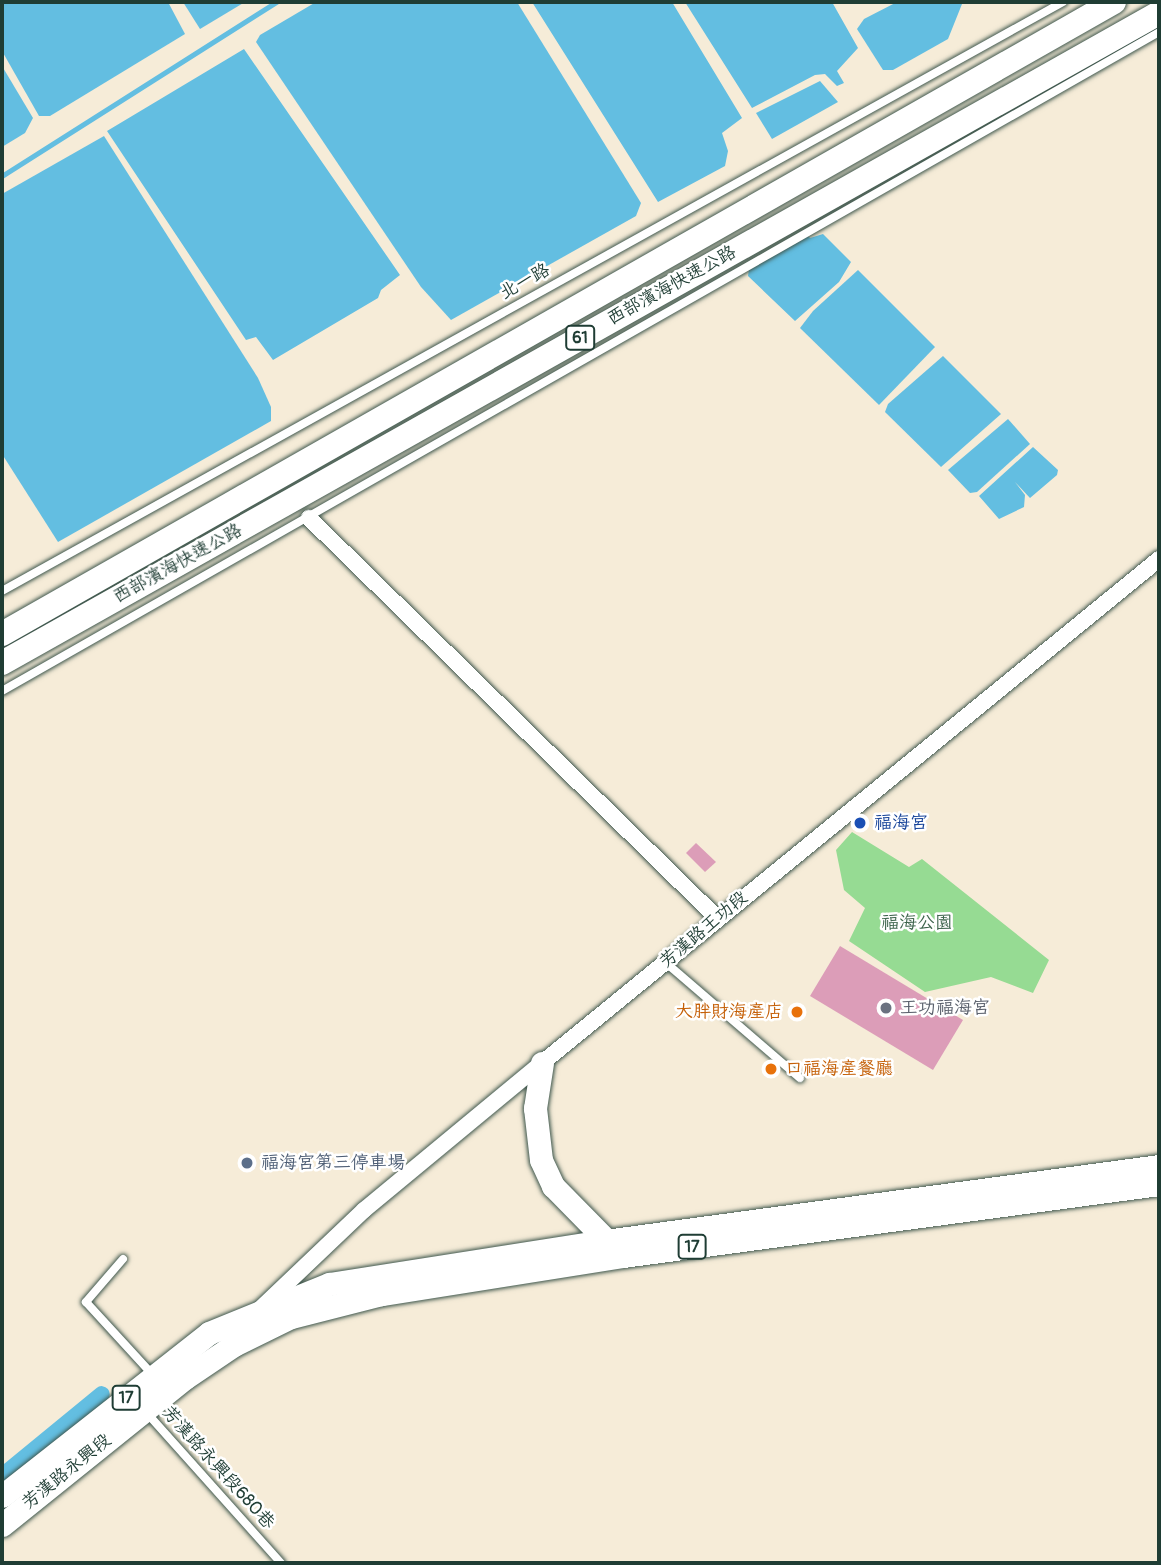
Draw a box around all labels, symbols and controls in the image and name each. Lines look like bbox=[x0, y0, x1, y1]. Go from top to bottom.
street label: 西部濱海快速公路 bbox=[604, 242, 740, 330]
street label: 北一路 bbox=[496, 259, 554, 305]
road number: 61 bbox=[564, 326, 596, 350]
street label: 西部濱海快速公路 bbox=[110, 520, 246, 608]
place label: 福海宮 bbox=[874, 812, 928, 834]
marker: 福海宮 bbox=[852, 815, 868, 831]
street label: 芳漢路王功段 bbox=[656, 887, 752, 973]
park label: 福海公園 bbox=[881, 912, 953, 934]
place label: 王功福海宮 bbox=[900, 997, 990, 1019]
marker: 王功福海宮 bbox=[878, 1000, 894, 1016]
place label: 大胖財海產店 bbox=[675, 1001, 783, 1023]
marker: 大胖財海產店 bbox=[789, 1004, 805, 1020]
place label: 口福海產餐廳 bbox=[785, 1058, 893, 1080]
marker: 口福海產餐廳 bbox=[763, 1061, 779, 1077]
place label: 福海宮第三停車場 bbox=[261, 1152, 405, 1174]
marker: 福海宮第三停車場 bbox=[239, 1155, 255, 1171]
road number: 17 bbox=[676, 1234, 708, 1260]
road number: 17 bbox=[110, 1386, 142, 1410]
street label: 芳漢路永興段680巷 bbox=[157, 1402, 279, 1534]
street label: 芳漢路永興段 bbox=[18, 1430, 116, 1514]

